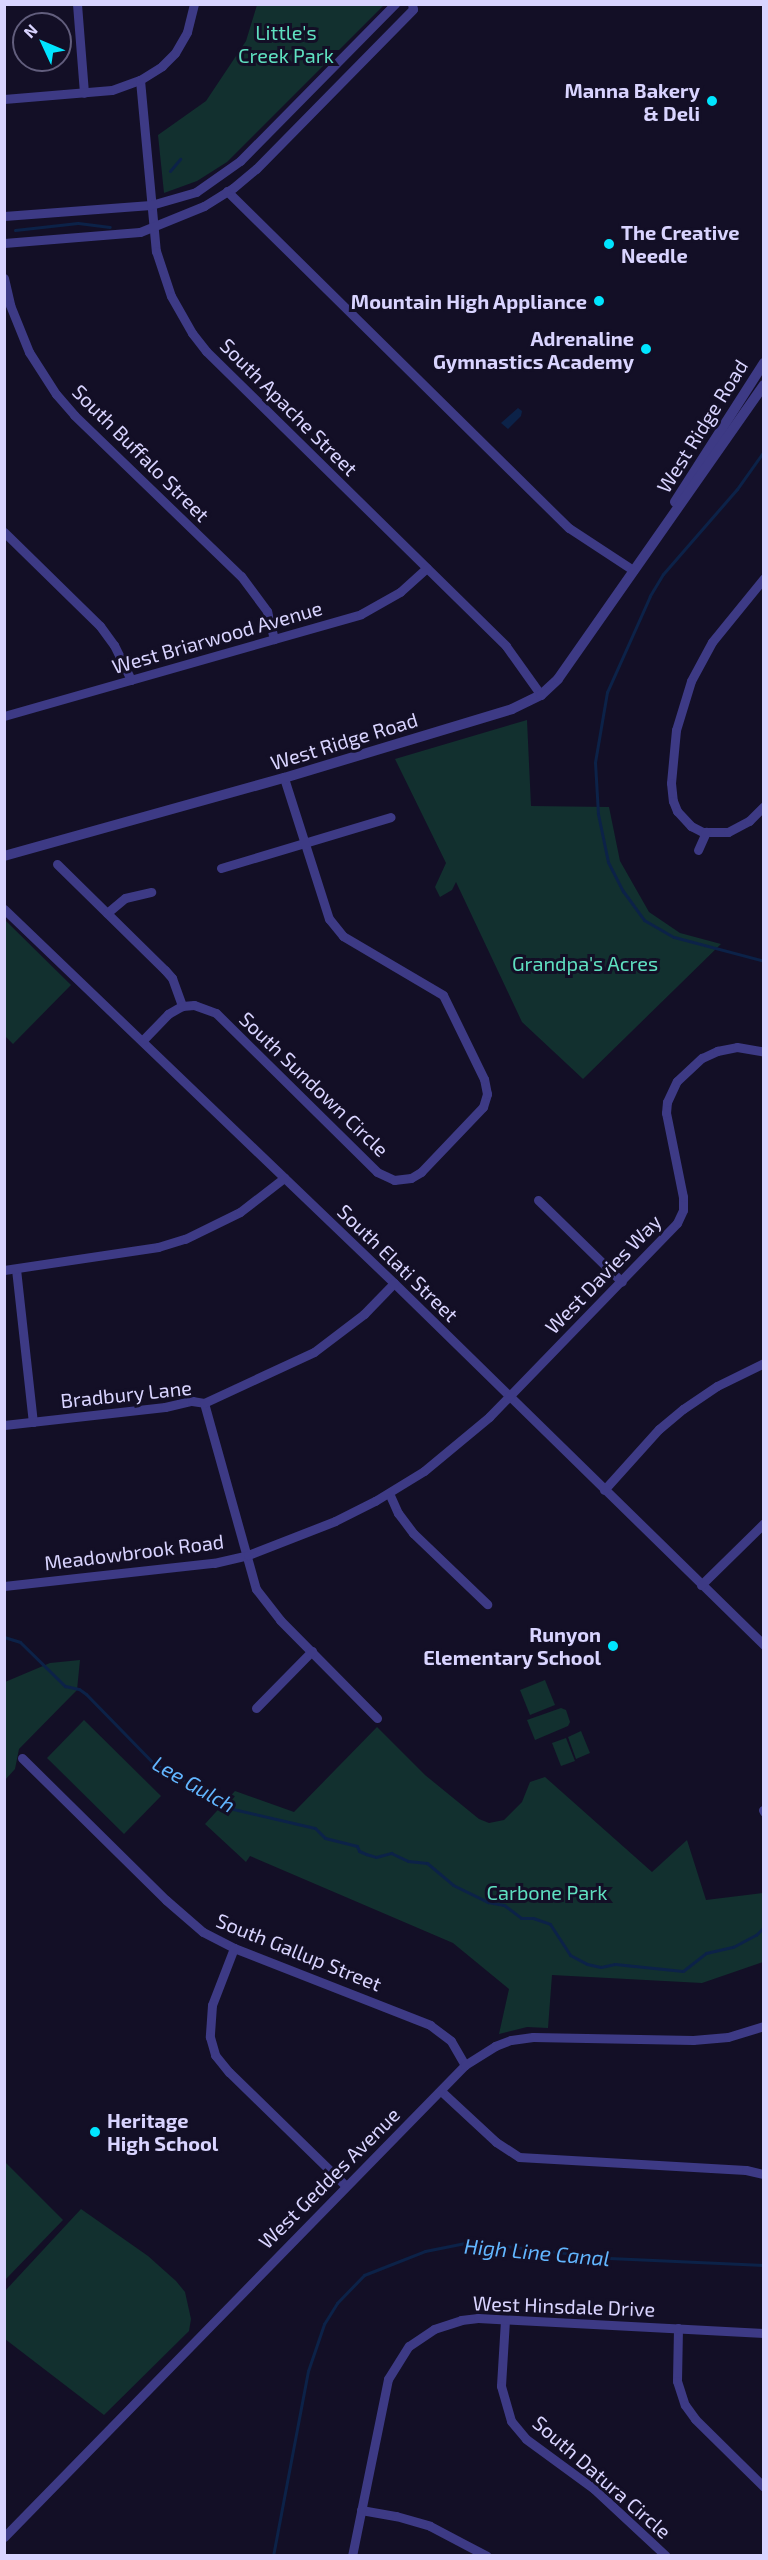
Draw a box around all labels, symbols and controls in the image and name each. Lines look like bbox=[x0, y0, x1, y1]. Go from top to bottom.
north arrow bbox=[12, 12, 72, 72]
text: N bbox=[19, 20, 41, 41]
park label: Little's Creek Park bbox=[238, 21, 334, 68]
place label: Manna Bakery & Deli bbox=[564, 78, 700, 125]
marker: Manna Bakery & Deli bbox=[705, 94, 719, 108]
place label: The Creative Needle bbox=[621, 220, 740, 267]
marker: The Creative Needle bbox=[602, 237, 616, 251]
place label: Mountain High Appliance bbox=[350, 289, 587, 313]
marker: Mountain High Appliance bbox=[592, 294, 606, 308]
place label: Adrenaline Gymnastics Academy bbox=[432, 326, 634, 373]
street label: South Apache Street bbox=[215, 333, 363, 481]
marker: Adrenaline Gymnastics Academy bbox=[639, 342, 653, 356]
street label: West Ridge Road bbox=[651, 355, 753, 497]
street label: South Buffalo Street bbox=[67, 379, 215, 527]
street label: West Briarwood Avenue bbox=[109, 595, 325, 679]
street label: West Ridge Road bbox=[267, 707, 421, 775]
park label: Grandpa's Acres bbox=[512, 951, 658, 975]
street label: South Sundown Circle bbox=[235, 1007, 393, 1161]
street label: South Elati Street bbox=[333, 1199, 463, 1327]
street label: West Davies Way bbox=[540, 1209, 666, 1339]
street label: Bradbury Lane bbox=[59, 1375, 193, 1413]
street label: Meadowbrook Road bbox=[43, 1529, 225, 1575]
place label: Runyon Elementary School bbox=[423, 1622, 601, 1669]
marker: Runyon Elementary School bbox=[606, 1639, 620, 1653]
water label: Lee Gulch bbox=[148, 1750, 240, 1818]
park label: Carbone Park bbox=[487, 1880, 607, 1904]
street label: South Gallup Street bbox=[213, 1908, 385, 1996]
street label: West Geddes Avenue bbox=[253, 2102, 405, 2254]
place label: Heritage High School bbox=[107, 2108, 218, 2155]
marker: Heritage High School bbox=[88, 2125, 102, 2139]
water label: High Line Canal bbox=[463, 2233, 611, 2271]
street label: West Hinsdale Drive bbox=[472, 2291, 656, 2321]
street label: South Datura Circle bbox=[528, 2411, 676, 2543]

